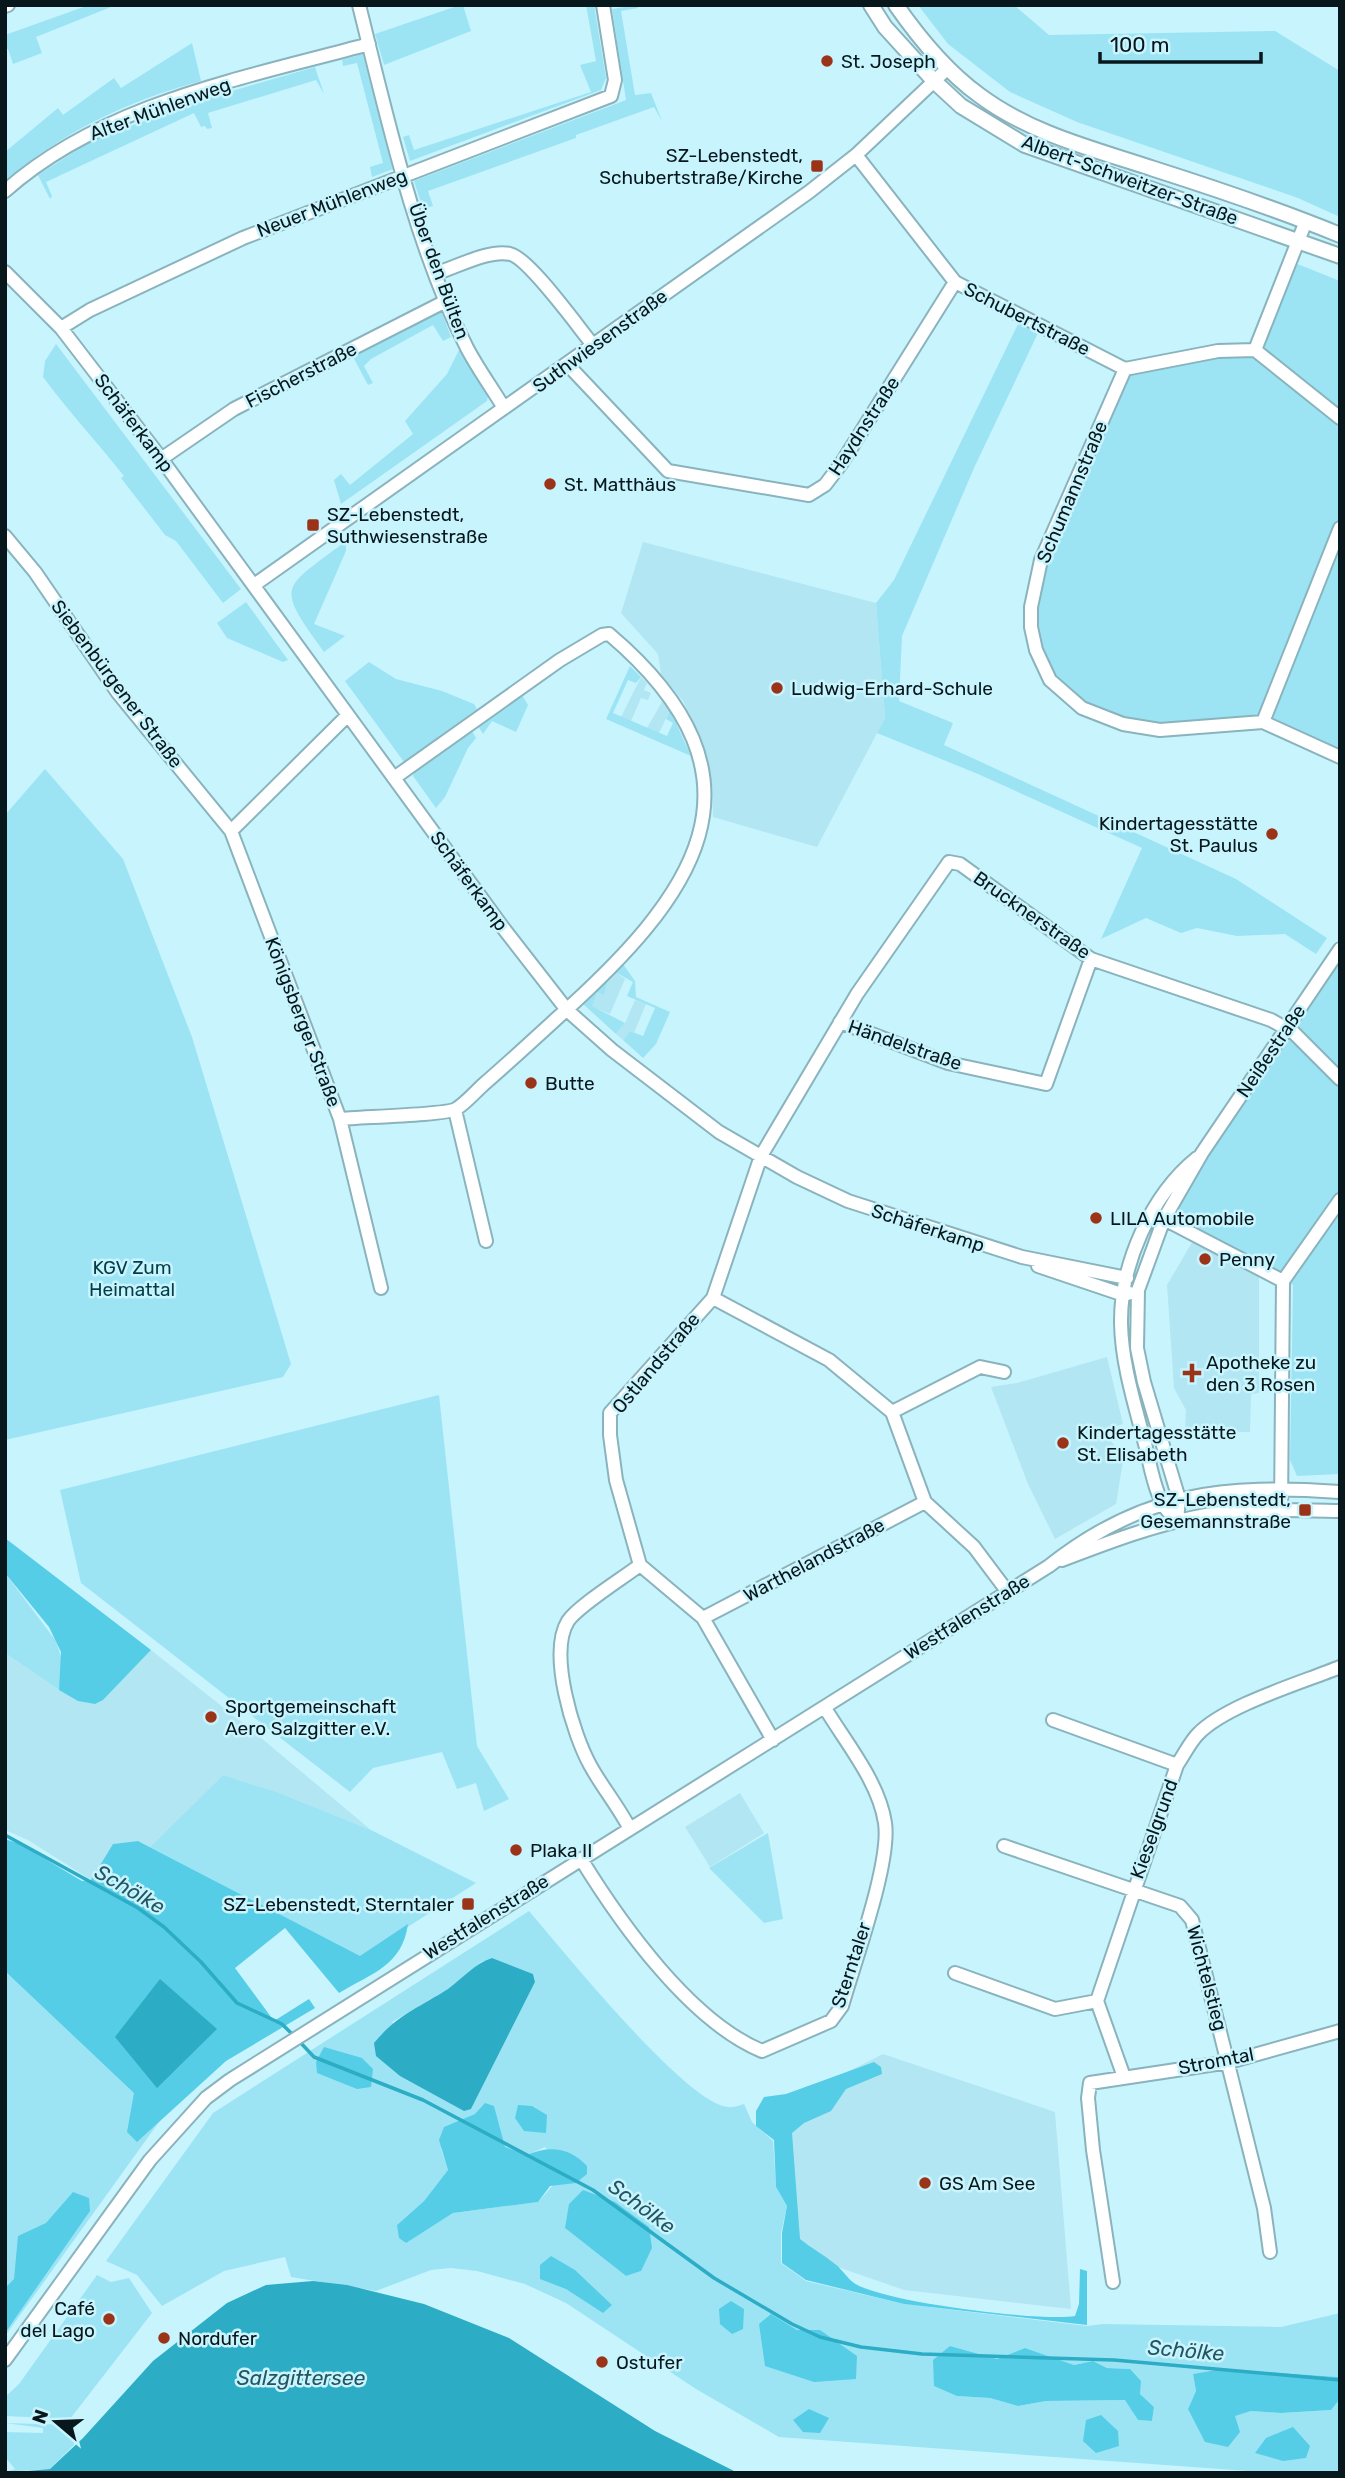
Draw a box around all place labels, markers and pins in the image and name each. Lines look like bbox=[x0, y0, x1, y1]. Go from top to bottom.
place label: St. Joseph bbox=[841, 50, 936, 73]
marker: St. Joseph bbox=[819, 53, 835, 69]
place label: SZ-Lebenstedt, Schubertstraße/Kirche bbox=[599, 144, 803, 189]
marker: SZ-Lebenstedt, Schubertstraße/Kirche bbox=[809, 158, 825, 174]
place label: St. Matthäus bbox=[564, 473, 676, 496]
marker: St. Matthäus bbox=[542, 476, 558, 492]
place label: SZ-Lebenstedt, Suthwiesenstraße bbox=[327, 503, 488, 548]
marker: SZ-Lebenstedt, Suthwiesenstraße bbox=[305, 517, 321, 533]
place label: Ludwig-Erhard-Schule bbox=[791, 677, 993, 700]
marker: Ludwig-Erhard-Schule bbox=[769, 680, 785, 696]
place label: Kindertagesstätte St. Paulus bbox=[1099, 812, 1258, 857]
marker: Kindertagesstätte St. Paulus bbox=[1264, 826, 1280, 842]
place label: Butte bbox=[545, 1072, 595, 1095]
marker: Butte bbox=[523, 1075, 539, 1091]
place label: LILA Automobile bbox=[1110, 1207, 1254, 1230]
marker: LILA Automobile bbox=[1088, 1210, 1104, 1226]
place label: Penny bbox=[1219, 1248, 1275, 1271]
marker: Penny bbox=[1197, 1251, 1213, 1267]
place label: Apotheke zu den 3 Rosen bbox=[1206, 1351, 1316, 1396]
marker: Apotheke zu den 3 Rosen bbox=[1184, 1365, 1200, 1381]
place label: Kindertagesstätte St. Elisabeth bbox=[1077, 1421, 1236, 1466]
marker: Kindertagesstätte St. Elisabeth bbox=[1055, 1435, 1071, 1451]
place label: SZ-Lebenstedt, Gesemannstraße bbox=[1140, 1488, 1291, 1533]
marker: SZ-Lebenstedt, Gesemannstraße bbox=[1297, 1502, 1313, 1518]
place label: Sportgemeinschaft Aero Salzgitter e.V. bbox=[225, 1695, 397, 1740]
marker: Sportgemeinschaft Aero Salzgitter e.V. bbox=[203, 1709, 219, 1725]
place label: Plaka II bbox=[530, 1839, 592, 1862]
marker: Plaka II bbox=[508, 1842, 524, 1858]
place label: SZ-Lebenstedt, Sterntaler bbox=[223, 1893, 455, 1916]
marker: SZ-Lebenstedt, Sterntaler bbox=[460, 1896, 476, 1912]
place label: GS Am See bbox=[939, 2172, 1035, 2195]
marker: GS Am See bbox=[917, 2175, 933, 2191]
place label: Café del Lago bbox=[20, 2297, 95, 2342]
marker: Café del Lago bbox=[101, 2311, 117, 2327]
place label: Nordufer bbox=[178, 2327, 258, 2350]
marker: Nordufer bbox=[156, 2330, 172, 2346]
place label: Ostufer bbox=[616, 2351, 683, 2374]
marker: Ostufer bbox=[594, 2354, 610, 2370]

